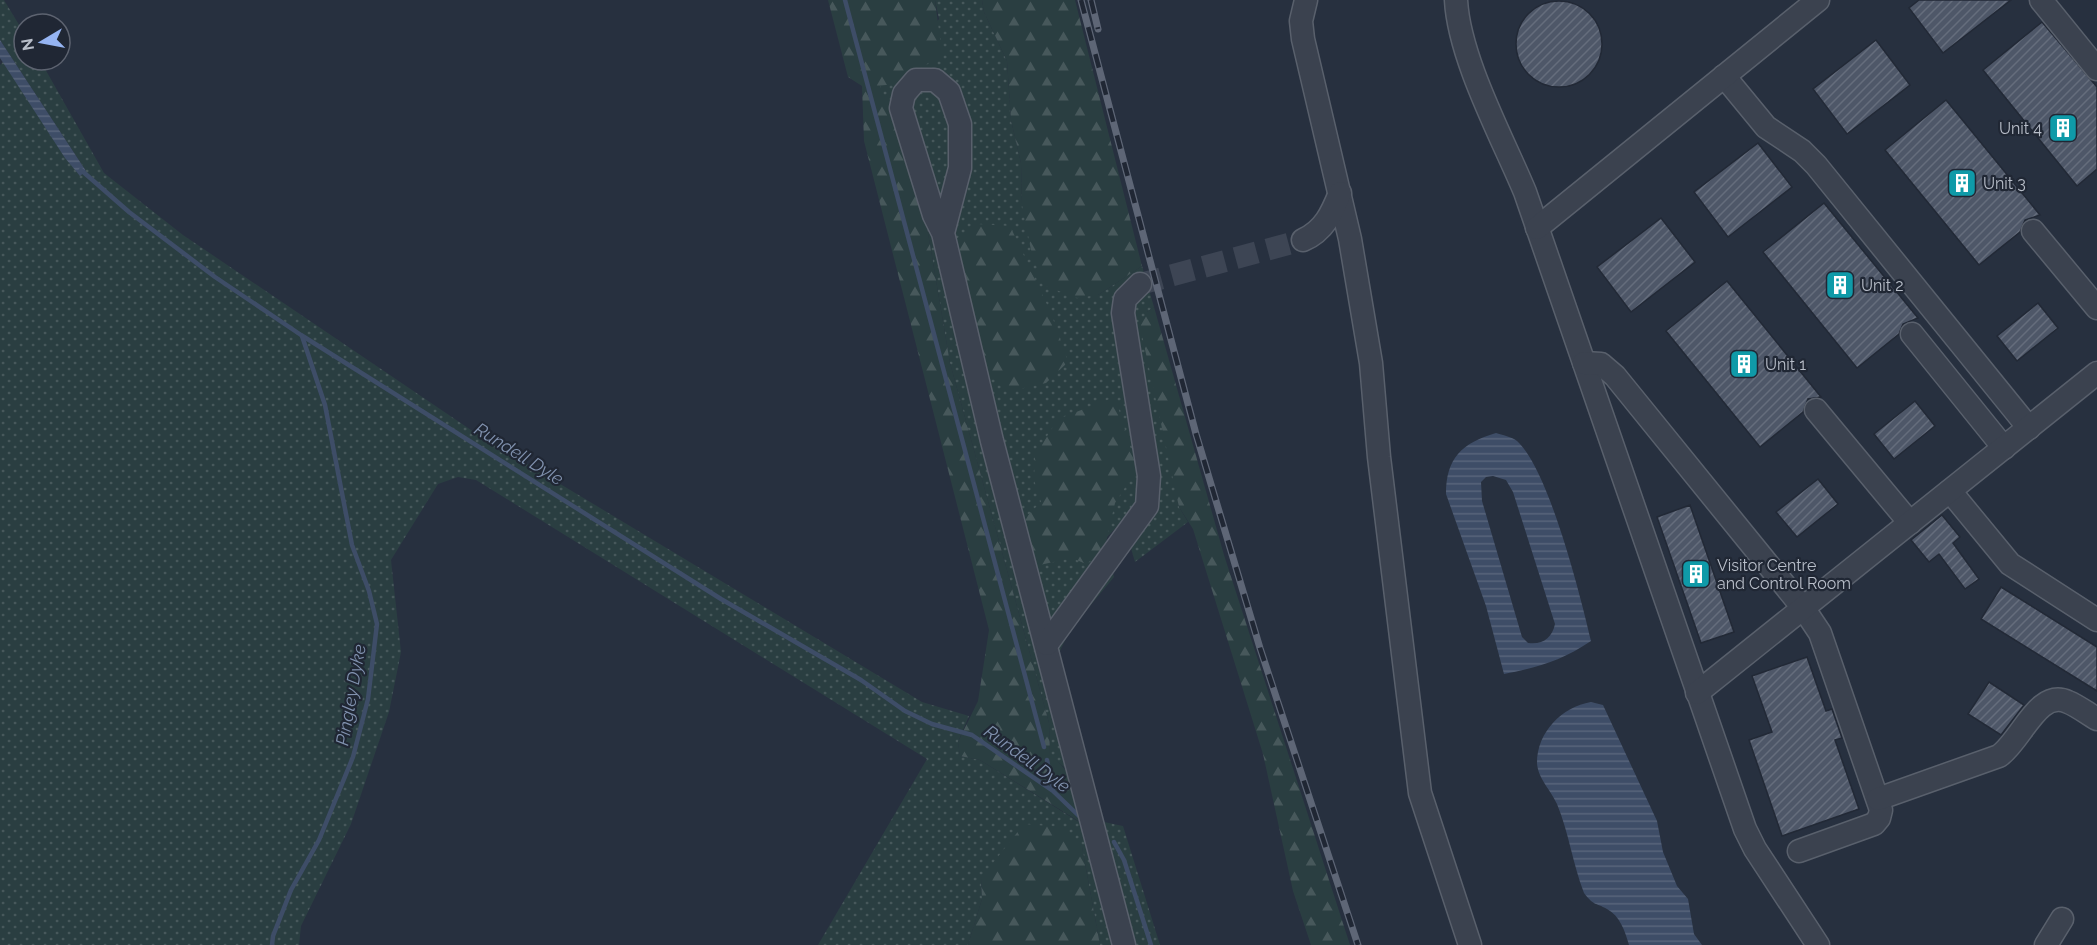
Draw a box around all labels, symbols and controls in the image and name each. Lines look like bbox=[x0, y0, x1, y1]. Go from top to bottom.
north arrow bbox=[12, 12, 72, 72]
text: N bbox=[17, 37, 38, 52]
building icon: Unit 4 bbox=[2047, 112, 2079, 144]
place label: Unit 4 bbox=[1999, 119, 2042, 138]
building icon: Unit 3 bbox=[1946, 167, 1978, 199]
place label: Unit 3 bbox=[1983, 174, 2026, 193]
building icon: Unit 2 bbox=[1824, 269, 1856, 301]
place label: Unit 2 bbox=[1861, 276, 1904, 295]
building icon: Unit 1 bbox=[1728, 348, 1760, 380]
place label: Unit 1 bbox=[1765, 355, 1806, 374]
water label: Rundell Dyle bbox=[471, 418, 568, 489]
place label: Visitor Centre and Control Room bbox=[1717, 556, 1851, 593]
building icon: Visitor Centre and Control Room bbox=[1680, 558, 1712, 590]
water label: Pingley Dyke bbox=[331, 642, 370, 747]
water label: Rundell Dyle bbox=[980, 720, 1075, 797]

